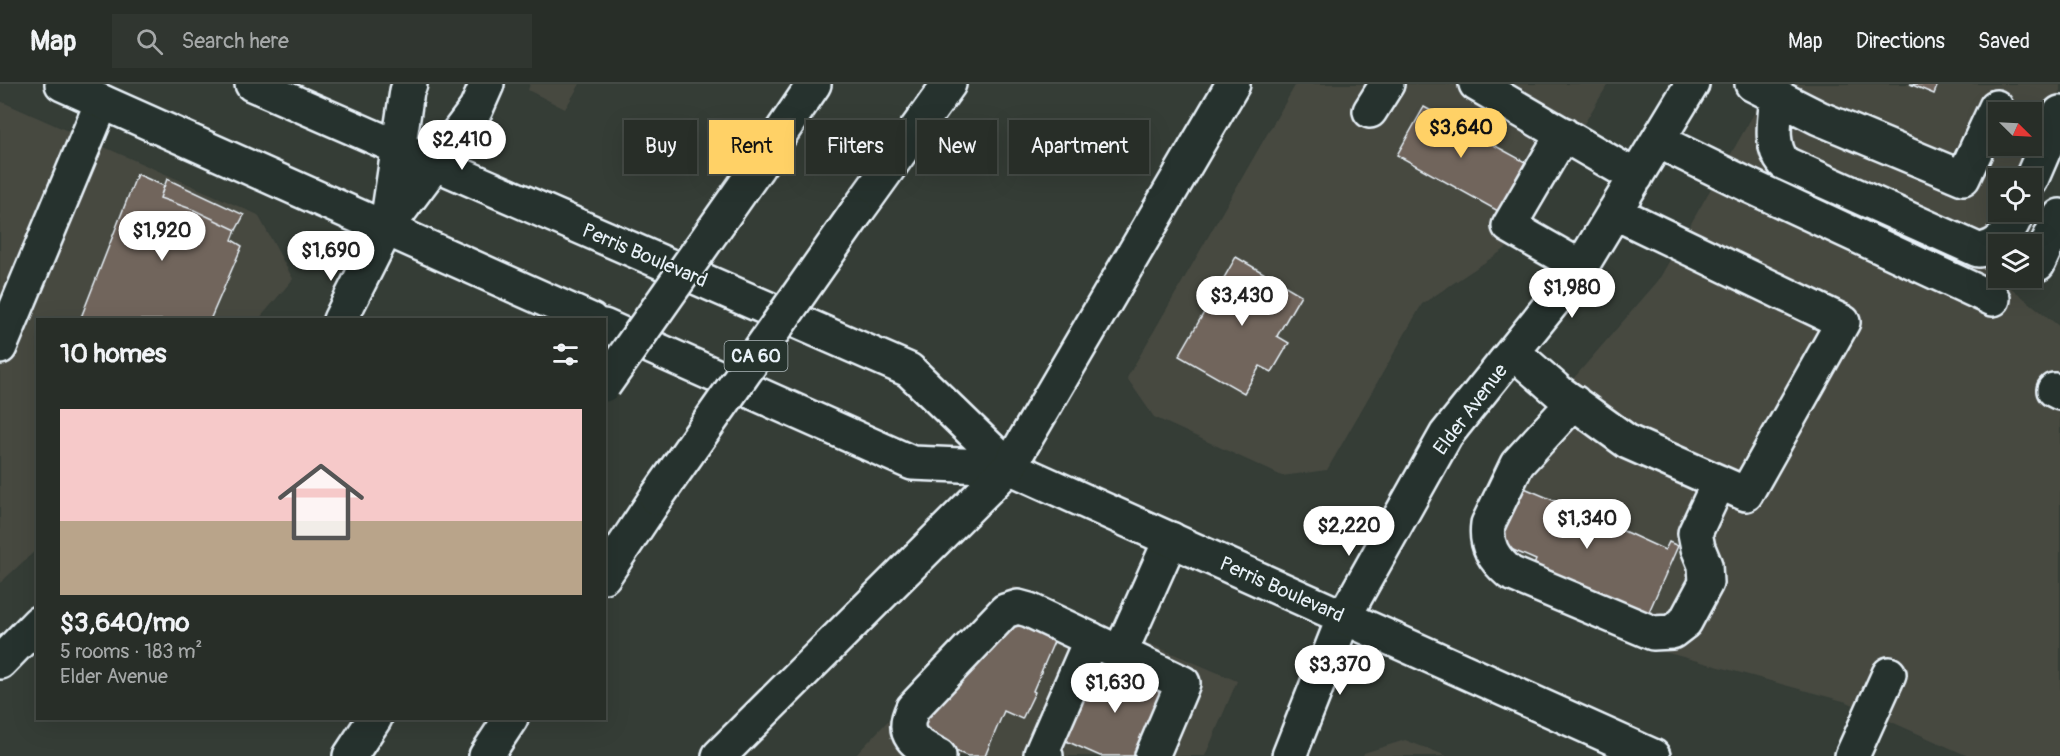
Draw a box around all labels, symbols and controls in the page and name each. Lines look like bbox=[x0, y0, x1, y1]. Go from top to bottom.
search box bbox=[112, 14, 532, 68]
text: Map bbox=[30, 24, 76, 59]
icon: search bbox=[133, 25, 166, 58]
text: Search here bbox=[181, 27, 289, 55]
text: Map bbox=[1788, 28, 1823, 55]
text: Directions bbox=[1856, 28, 1945, 55]
text: Saved bbox=[1978, 28, 2030, 55]
north arrow bbox=[1988, 102, 2042, 156]
map controls bbox=[1988, 102, 2042, 288]
pin: $3,640 bbox=[1412, 108, 1510, 159]
text: $3,640 bbox=[1429, 115, 1493, 140]
pin: $2,410 bbox=[413, 120, 511, 171]
chip: Buy bbox=[624, 120, 697, 174]
chip: Rent bbox=[709, 120, 794, 174]
chip: Filters bbox=[806, 120, 905, 174]
chip: New bbox=[917, 120, 997, 174]
chip: Apartment bbox=[1009, 120, 1149, 174]
text: $2,410 bbox=[432, 127, 492, 152]
button: locate bbox=[1988, 168, 2042, 222]
pin: $1,920 bbox=[113, 211, 211, 262]
text: $1,920 bbox=[133, 218, 191, 243]
street label: Perris Boulevard bbox=[578, 218, 711, 293]
pin: $1,690 bbox=[282, 231, 380, 282]
button: layers bbox=[1988, 234, 2042, 288]
text: $1,690 bbox=[301, 238, 361, 263]
pin: $1,980 bbox=[1523, 268, 1621, 319]
text: $1,980 bbox=[1543, 275, 1601, 300]
pin: $3,430 bbox=[1193, 276, 1291, 327]
text: $3,430 bbox=[1210, 283, 1274, 308]
text: 10 homes bbox=[60, 338, 166, 370]
icon: filters bbox=[549, 338, 582, 371]
road number: CA 60 bbox=[724, 341, 788, 371]
street label: Elder Avenue bbox=[1428, 359, 1513, 460]
icon: home bbox=[267, 448, 375, 556]
pin: $1,340 bbox=[1538, 499, 1636, 550]
pin: $2,220 bbox=[1300, 506, 1398, 557]
text: $1,340 bbox=[1557, 506, 1617, 531]
text: $2,220 bbox=[1317, 513, 1381, 538]
street label: Perris Boulevard bbox=[1216, 551, 1348, 628]
text: $3,640/mo bbox=[60, 607, 190, 639]
text: 5 rooms · 183 m² bbox=[60, 639, 202, 664]
pin: $3,370 bbox=[1291, 645, 1389, 696]
text: $3,370 bbox=[1309, 652, 1371, 677]
pin: $1,630 bbox=[1066, 663, 1164, 714]
text: Elder Avenue bbox=[60, 664, 168, 689]
text: $1,630 bbox=[1085, 670, 1145, 695]

